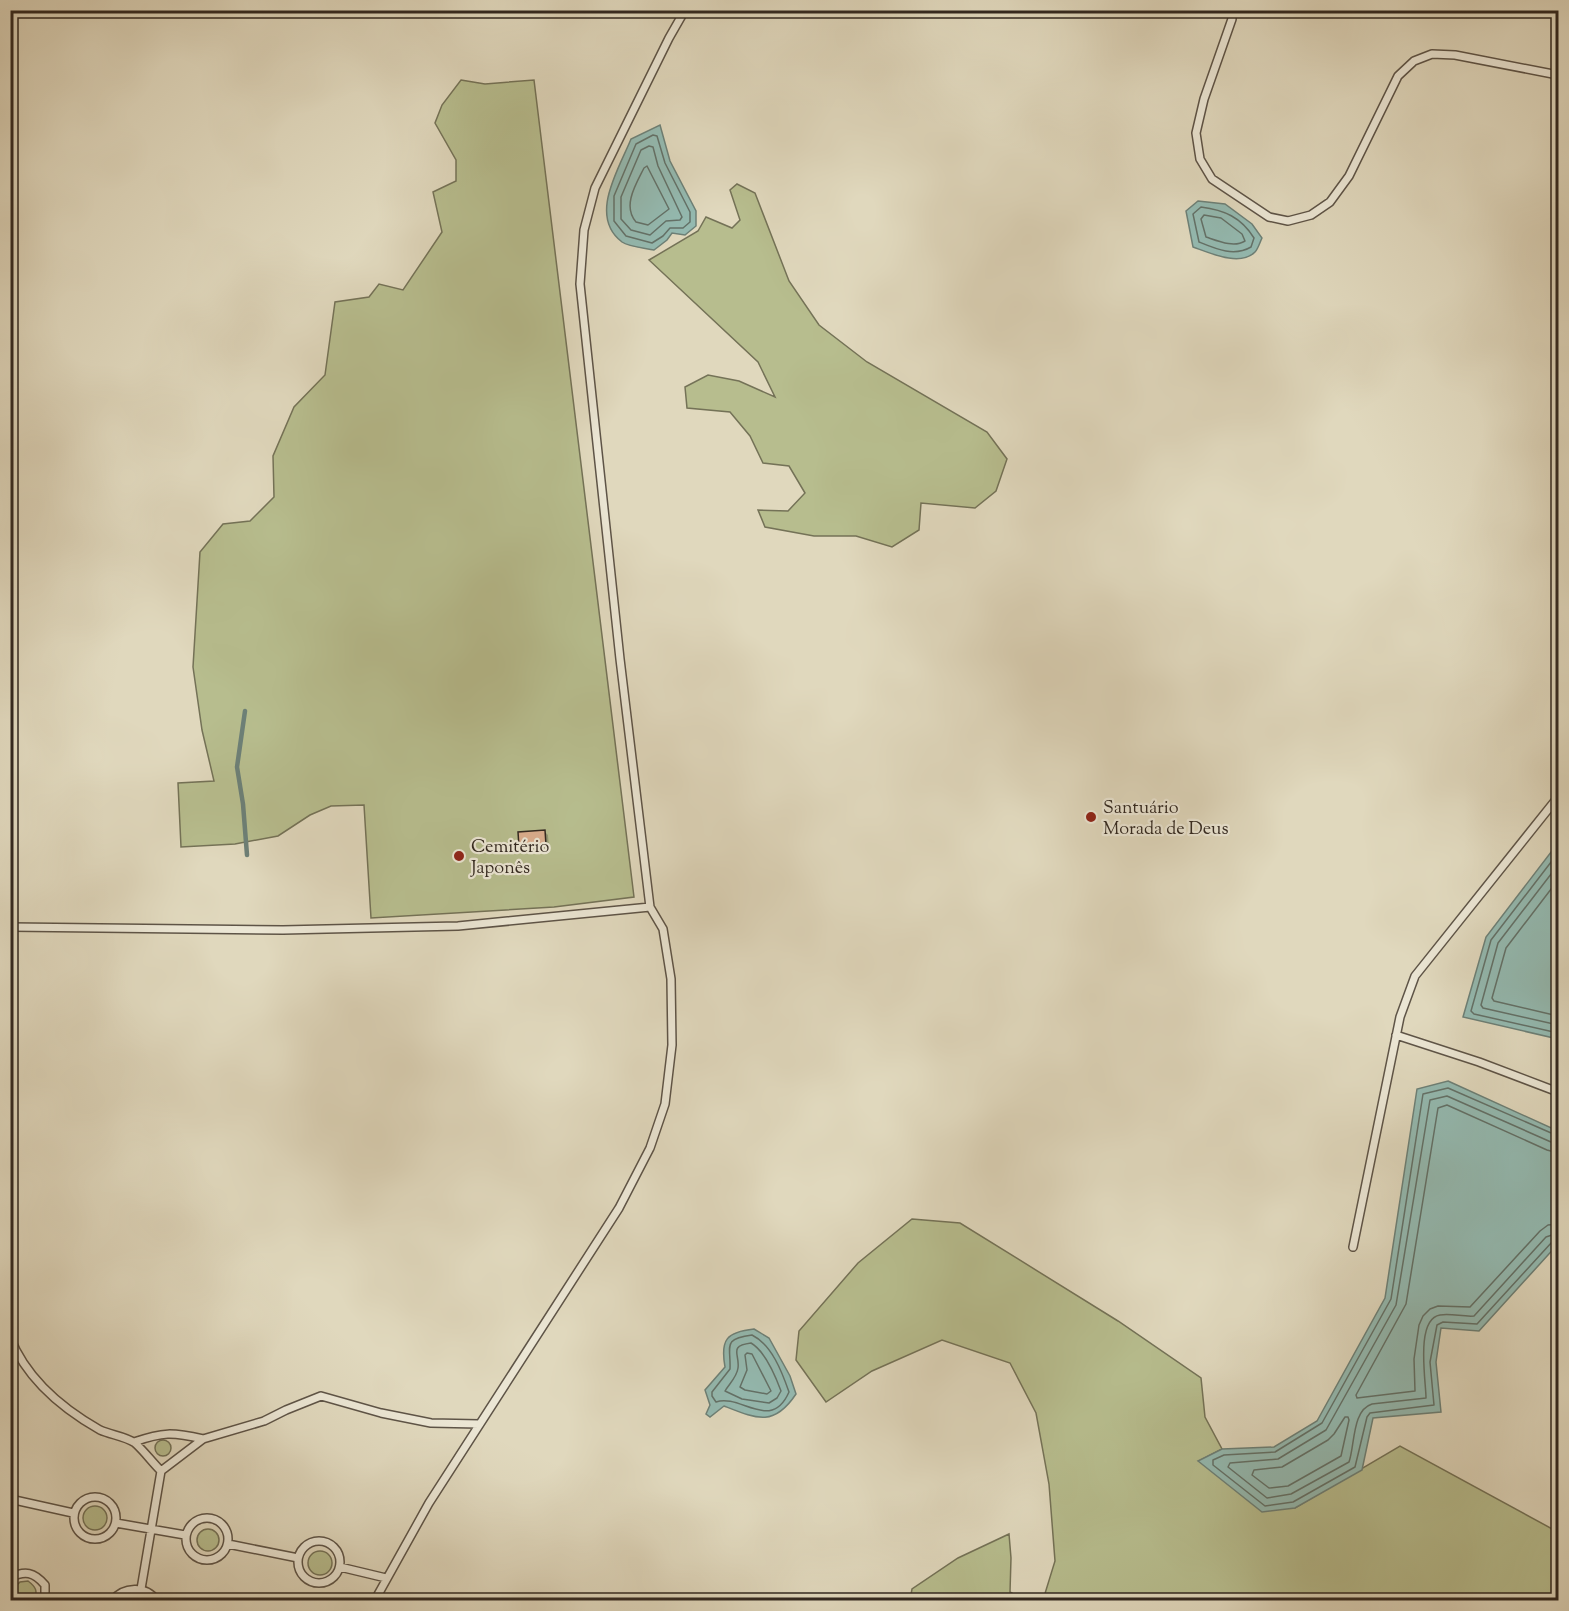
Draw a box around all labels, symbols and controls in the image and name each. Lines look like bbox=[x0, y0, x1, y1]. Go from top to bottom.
place label: Santuário Morada de Deus bbox=[1103, 796, 1229, 843]
marker: Santuário Morada de Deus bbox=[1084, 810, 1098, 824]
place label: Cemitério Japonês bbox=[470, 835, 550, 882]
marker: Cemitério Japonês bbox=[452, 849, 466, 863]

